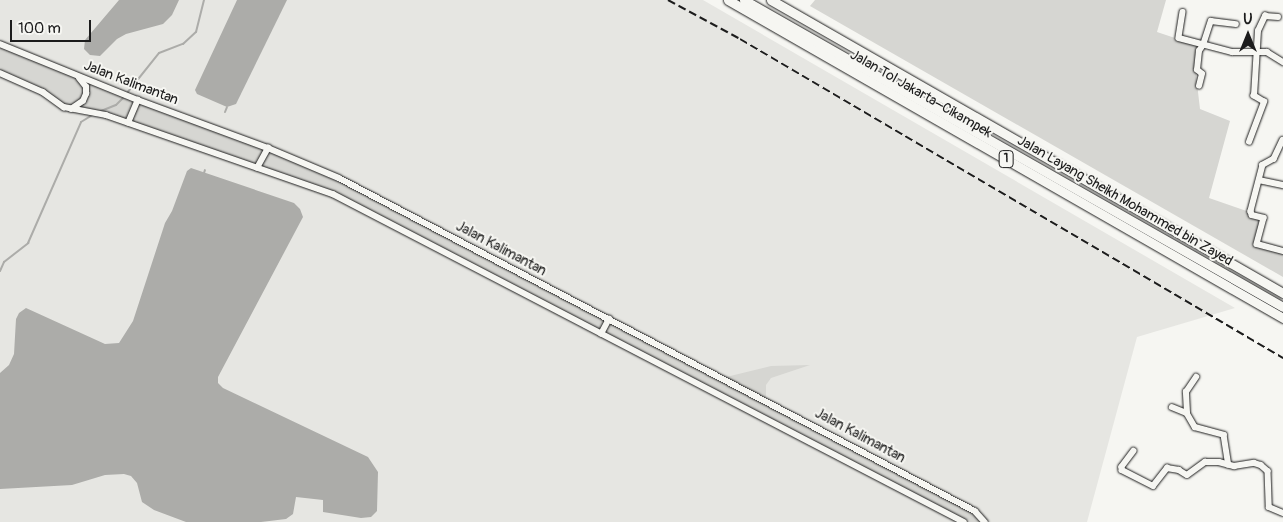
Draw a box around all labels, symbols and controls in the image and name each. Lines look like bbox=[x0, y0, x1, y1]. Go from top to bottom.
scale bar bbox=[12, 10, 94, 42]
north arrow bbox=[1223, 10, 1273, 60]
text: U bbox=[1243, 11, 1253, 28]
text: 100 m bbox=[18, 19, 61, 38]
street label: Jalan Tol Jakarta–Cikampek bbox=[847, 47, 995, 141]
street label: Jalan Kalimantan bbox=[81, 57, 181, 109]
street label: Jalan Layang Sheikh Mohammed bin Zayed bbox=[1014, 132, 1236, 270]
road number: 1 bbox=[998, 150, 1014, 168]
street label: Jalan Kalimantan bbox=[453, 218, 549, 280]
street label: Jalan Kalimantan bbox=[812, 405, 908, 467]

